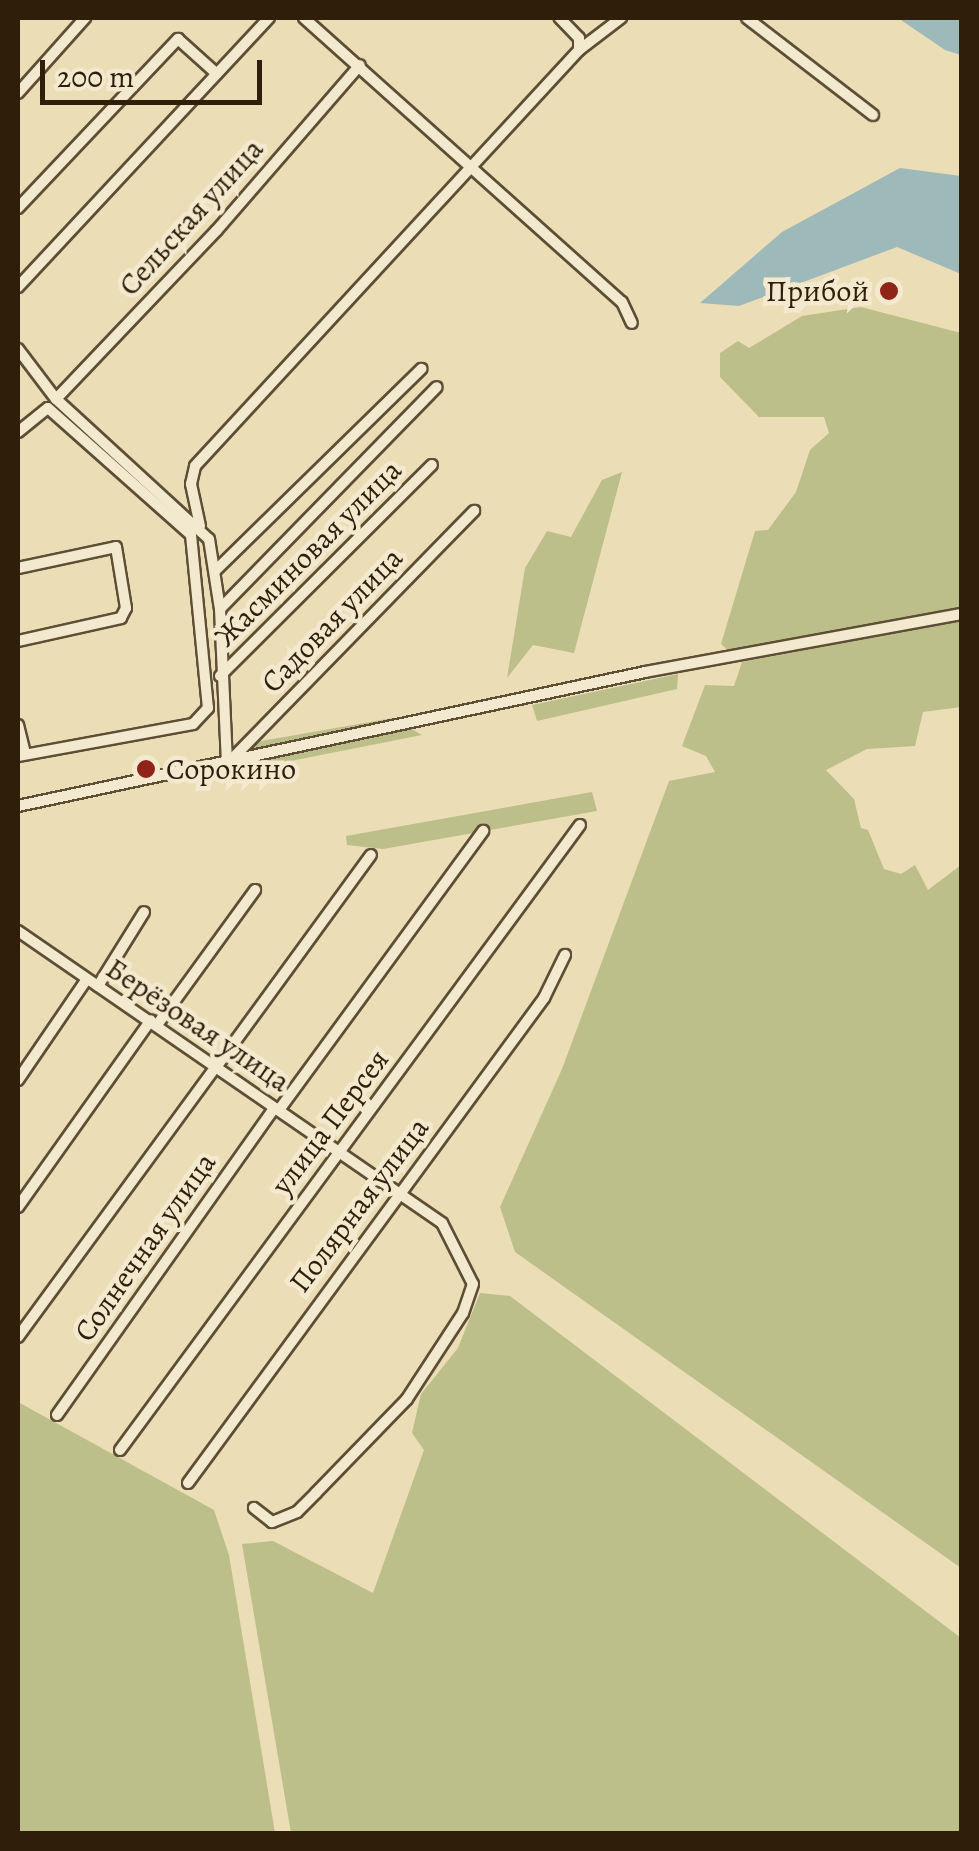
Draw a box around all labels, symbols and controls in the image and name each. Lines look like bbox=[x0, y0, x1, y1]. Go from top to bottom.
scale bar bbox=[45, 40, 268, 102]
text: 200 m bbox=[57, 57, 134, 97]
street label: Сельская улица bbox=[111, 131, 271, 303]
place label: Прибой bbox=[766, 273, 869, 309]
marker: Прибой bbox=[878, 280, 900, 302]
street label: Жасминовая улица bbox=[207, 452, 409, 654]
street label: Садовая улица bbox=[254, 540, 410, 700]
place label: Сорокино bbox=[166, 751, 296, 787]
marker: Сорокино bbox=[135, 758, 157, 780]
street label: Берёзовая улица bbox=[99, 950, 297, 1100]
street label: улица Персея bbox=[264, 1042, 396, 1202]
street label: Полярная улица bbox=[282, 1111, 436, 1299]
street label: Солнечная улица bbox=[67, 1146, 223, 1348]

